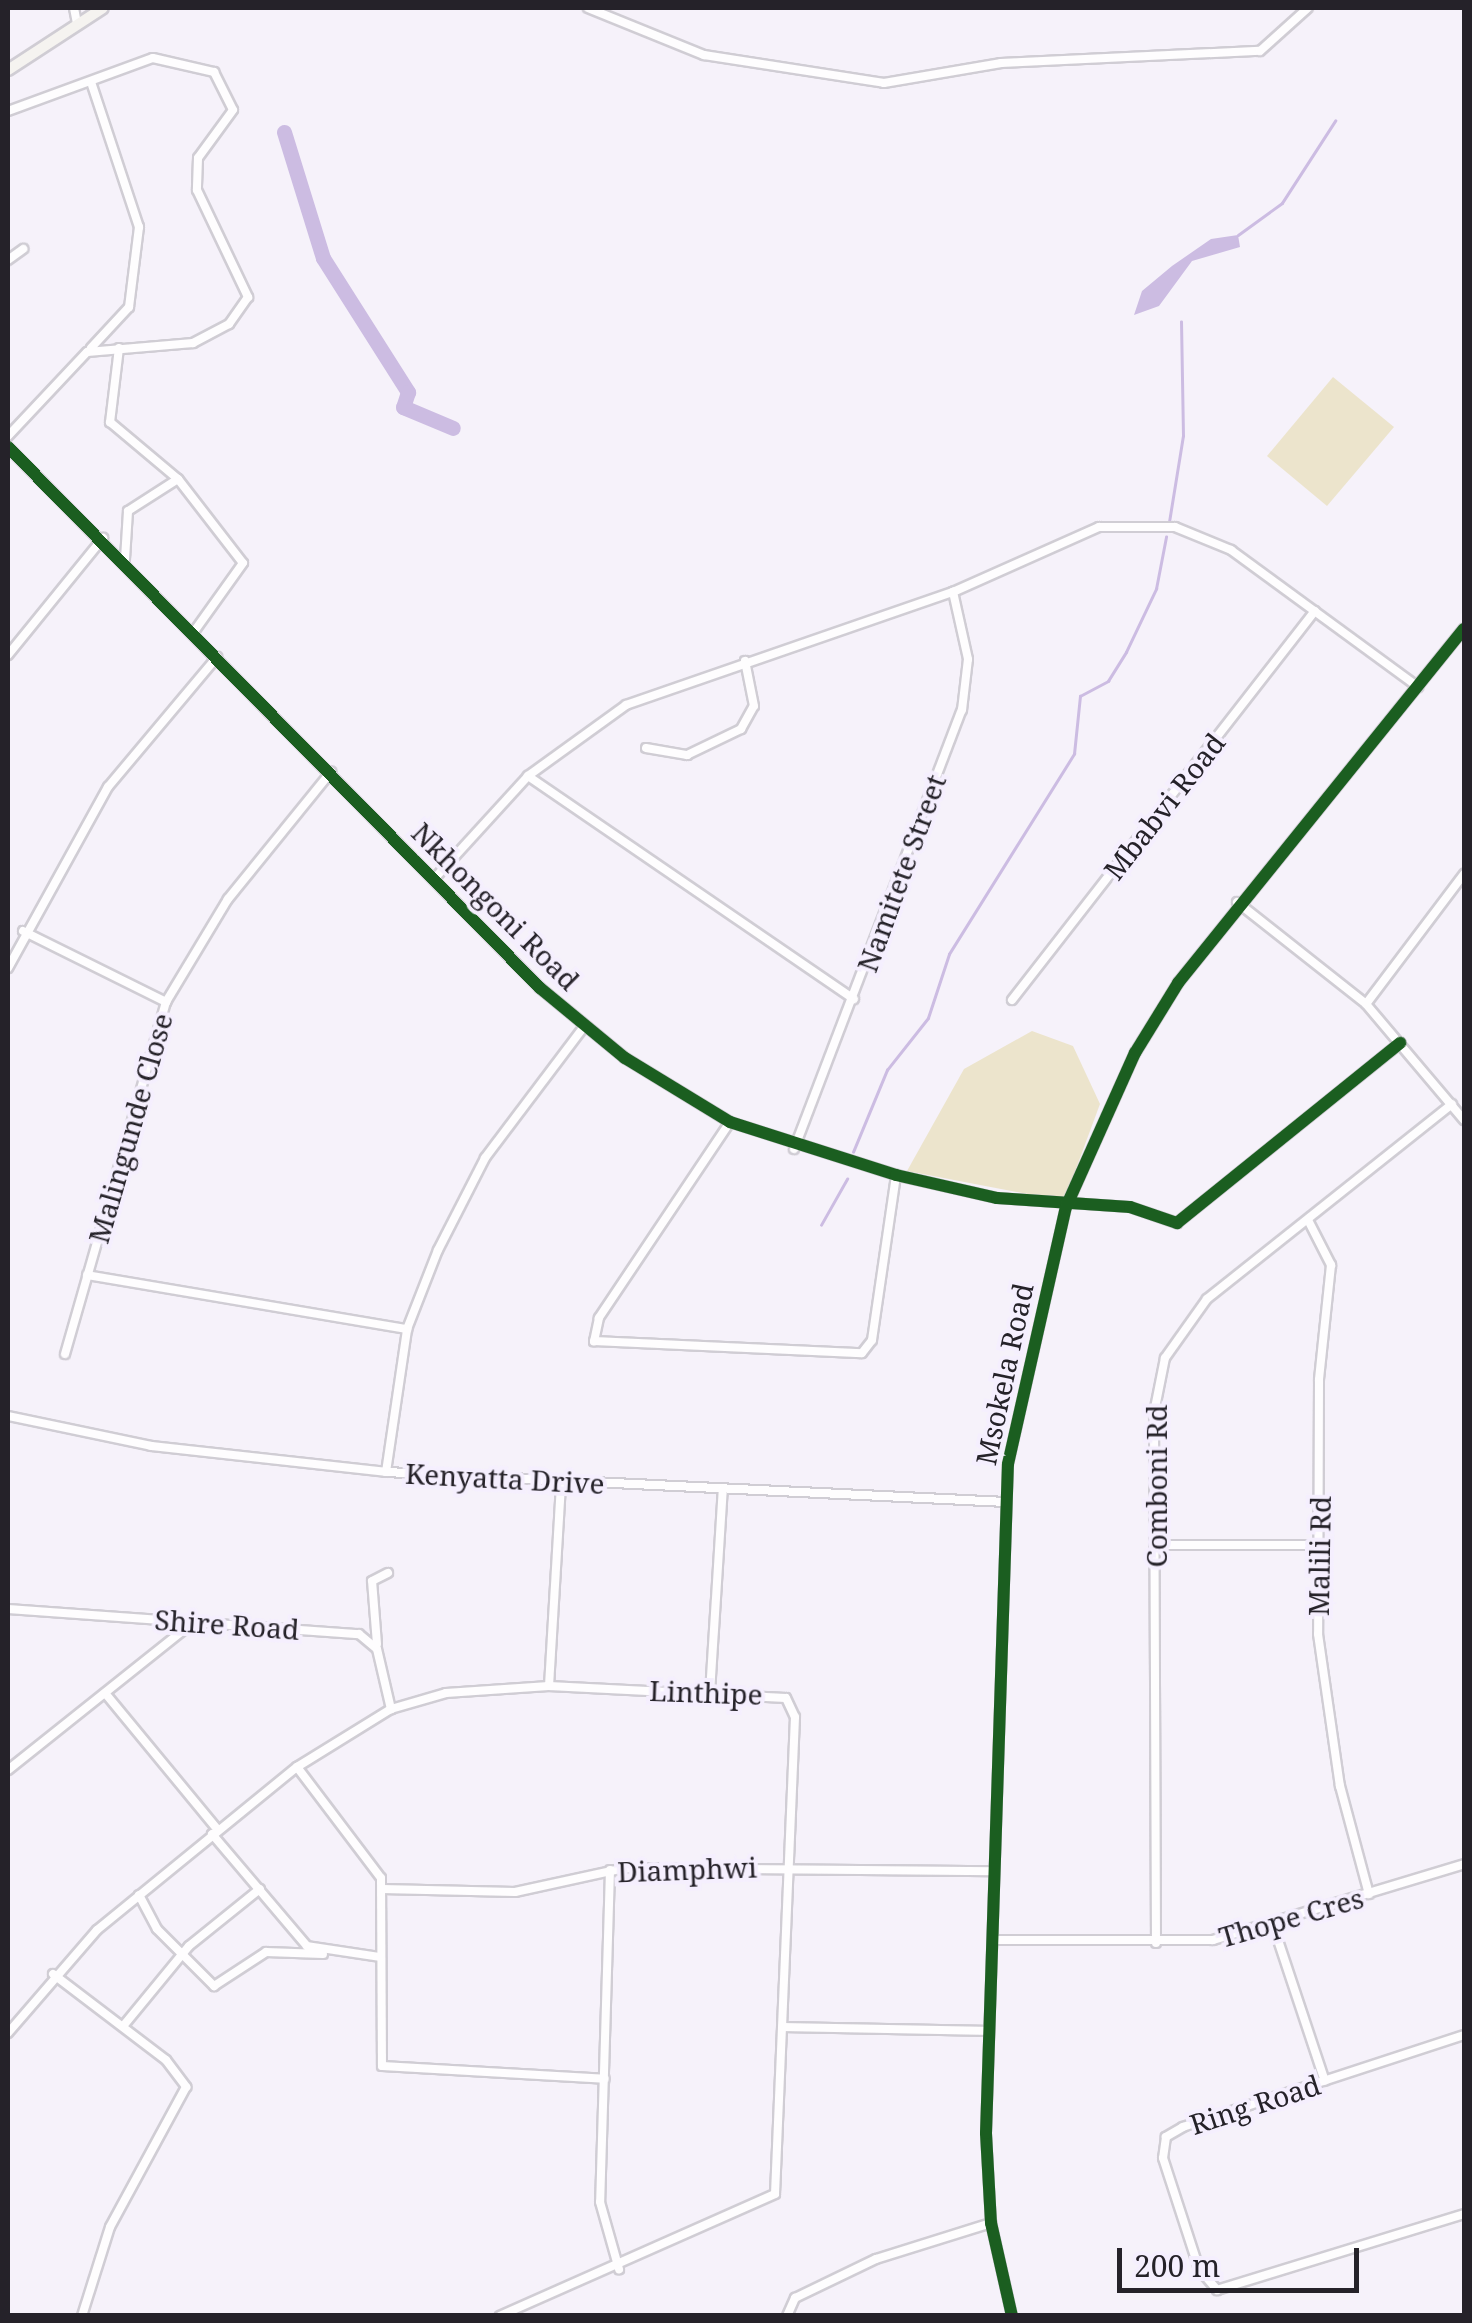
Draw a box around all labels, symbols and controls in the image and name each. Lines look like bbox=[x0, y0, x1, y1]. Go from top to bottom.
street label: Mbabvi Road bbox=[1096, 726, 1232, 886]
street label: Namitete Street bbox=[850, 770, 952, 976]
street label: Nkhongoni Road bbox=[405, 815, 587, 997]
street label: Malingunde Close bbox=[81, 1009, 179, 1247]
street label: Msokela Road bbox=[968, 1280, 1040, 1468]
street label: Comboni Rd bbox=[1139, 1404, 1173, 1568]
street label: Kenyatta Drive bbox=[404, 1456, 606, 1500]
street label: Malili Rd bbox=[1301, 1496, 1337, 1616]
street label: Shire Road bbox=[154, 1602, 300, 1646]
street label: Linthipe bbox=[649, 1673, 763, 1711]
street label: Diamphwi bbox=[617, 1850, 757, 1888]
street label: Thope Cres bbox=[1215, 1880, 1367, 1954]
street label: Ring Road bbox=[1186, 2067, 1324, 2141]
scale bar bbox=[1122, 2228, 1364, 2290]
text: 200 m bbox=[1134, 2245, 1220, 2286]

